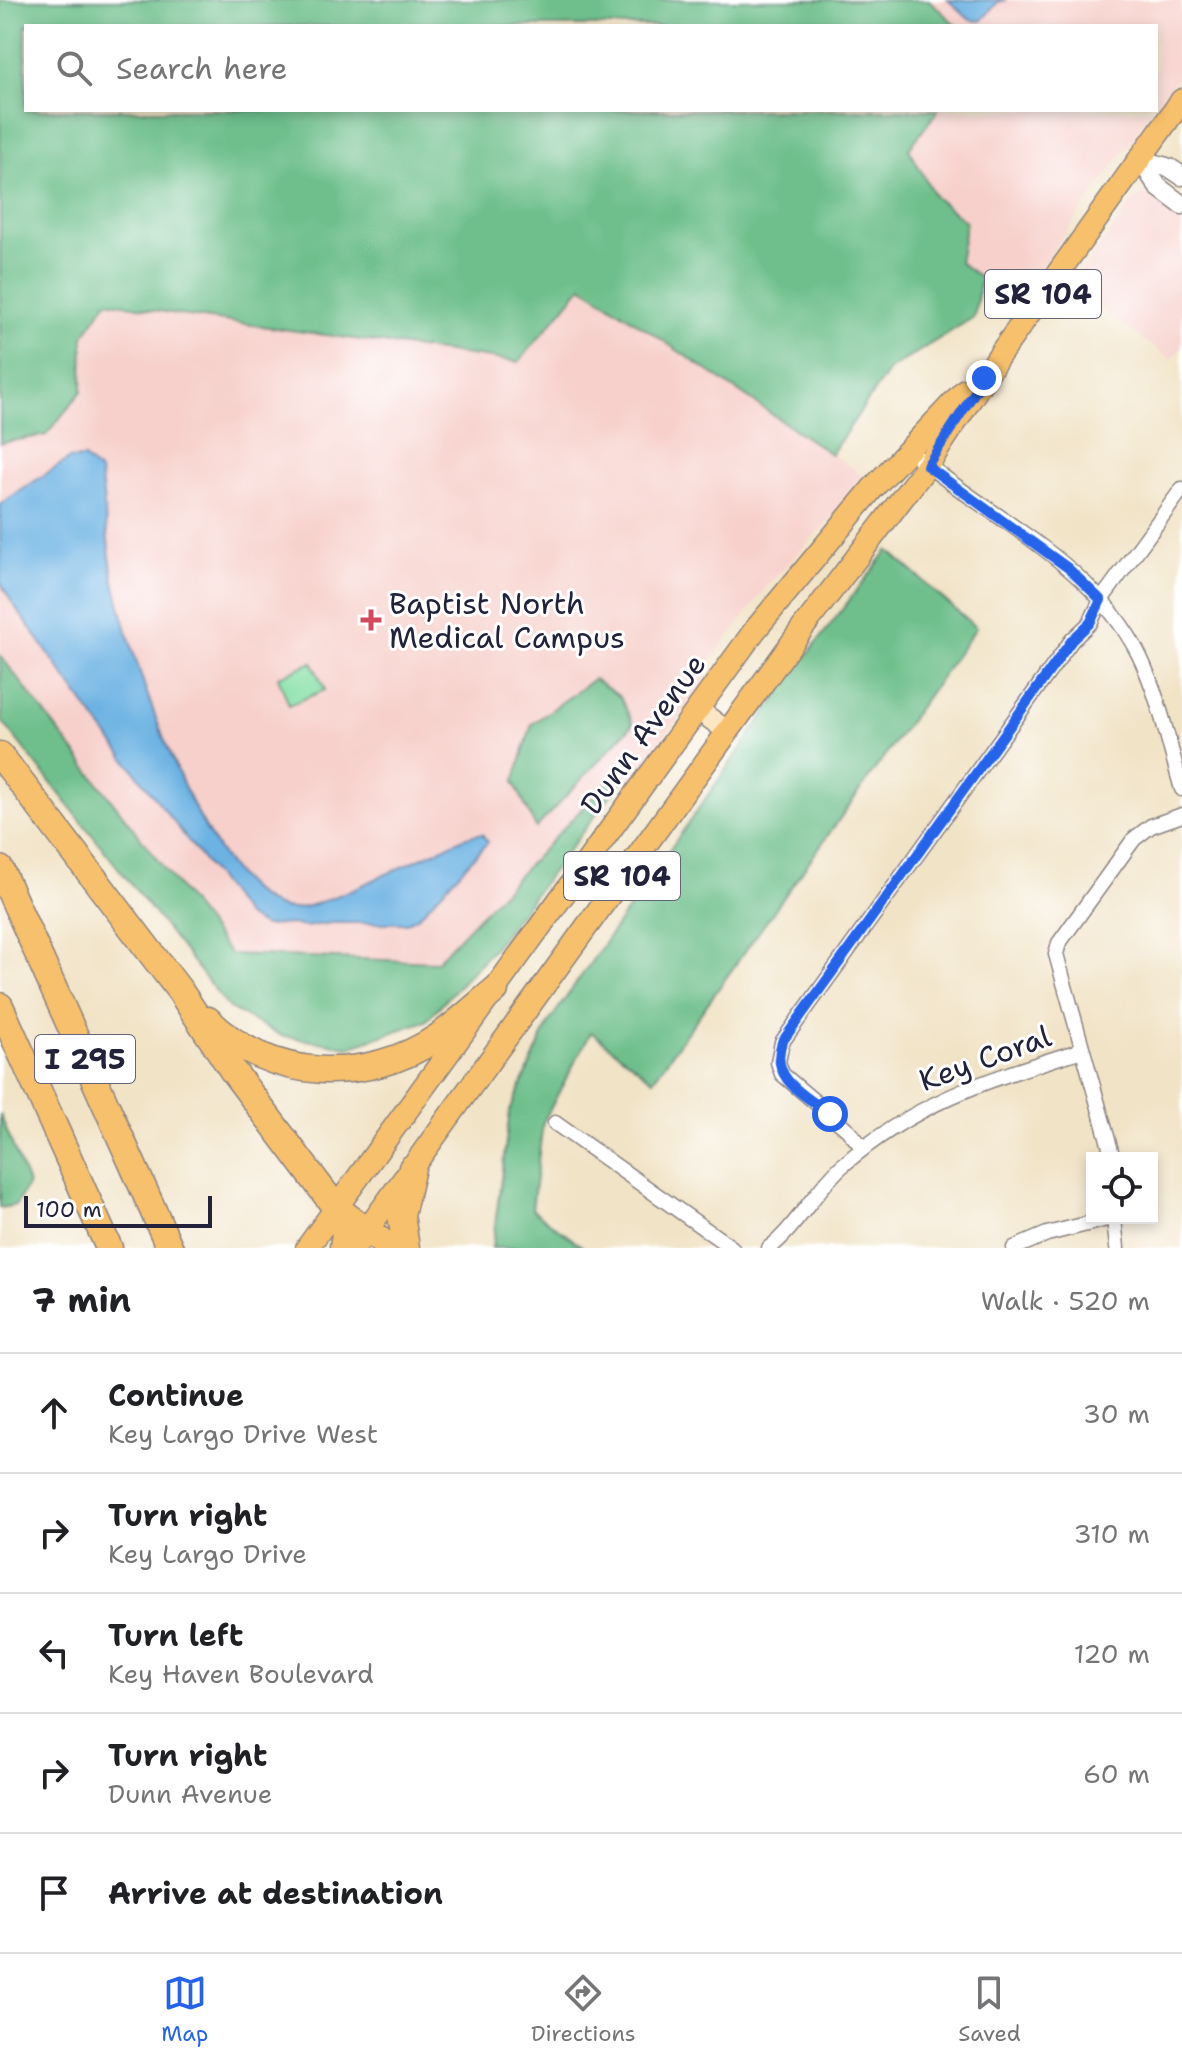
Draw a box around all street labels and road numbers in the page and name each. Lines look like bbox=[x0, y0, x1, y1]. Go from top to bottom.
road number: SR 104 bbox=[985, 270, 1101, 318]
street label: Dunn Avenue bbox=[571, 645, 715, 823]
road number: SR 104 bbox=[564, 852, 680, 900]
street label: Key Coral bbox=[913, 1015, 1057, 1101]
road number: I 295 bbox=[35, 1035, 135, 1083]

